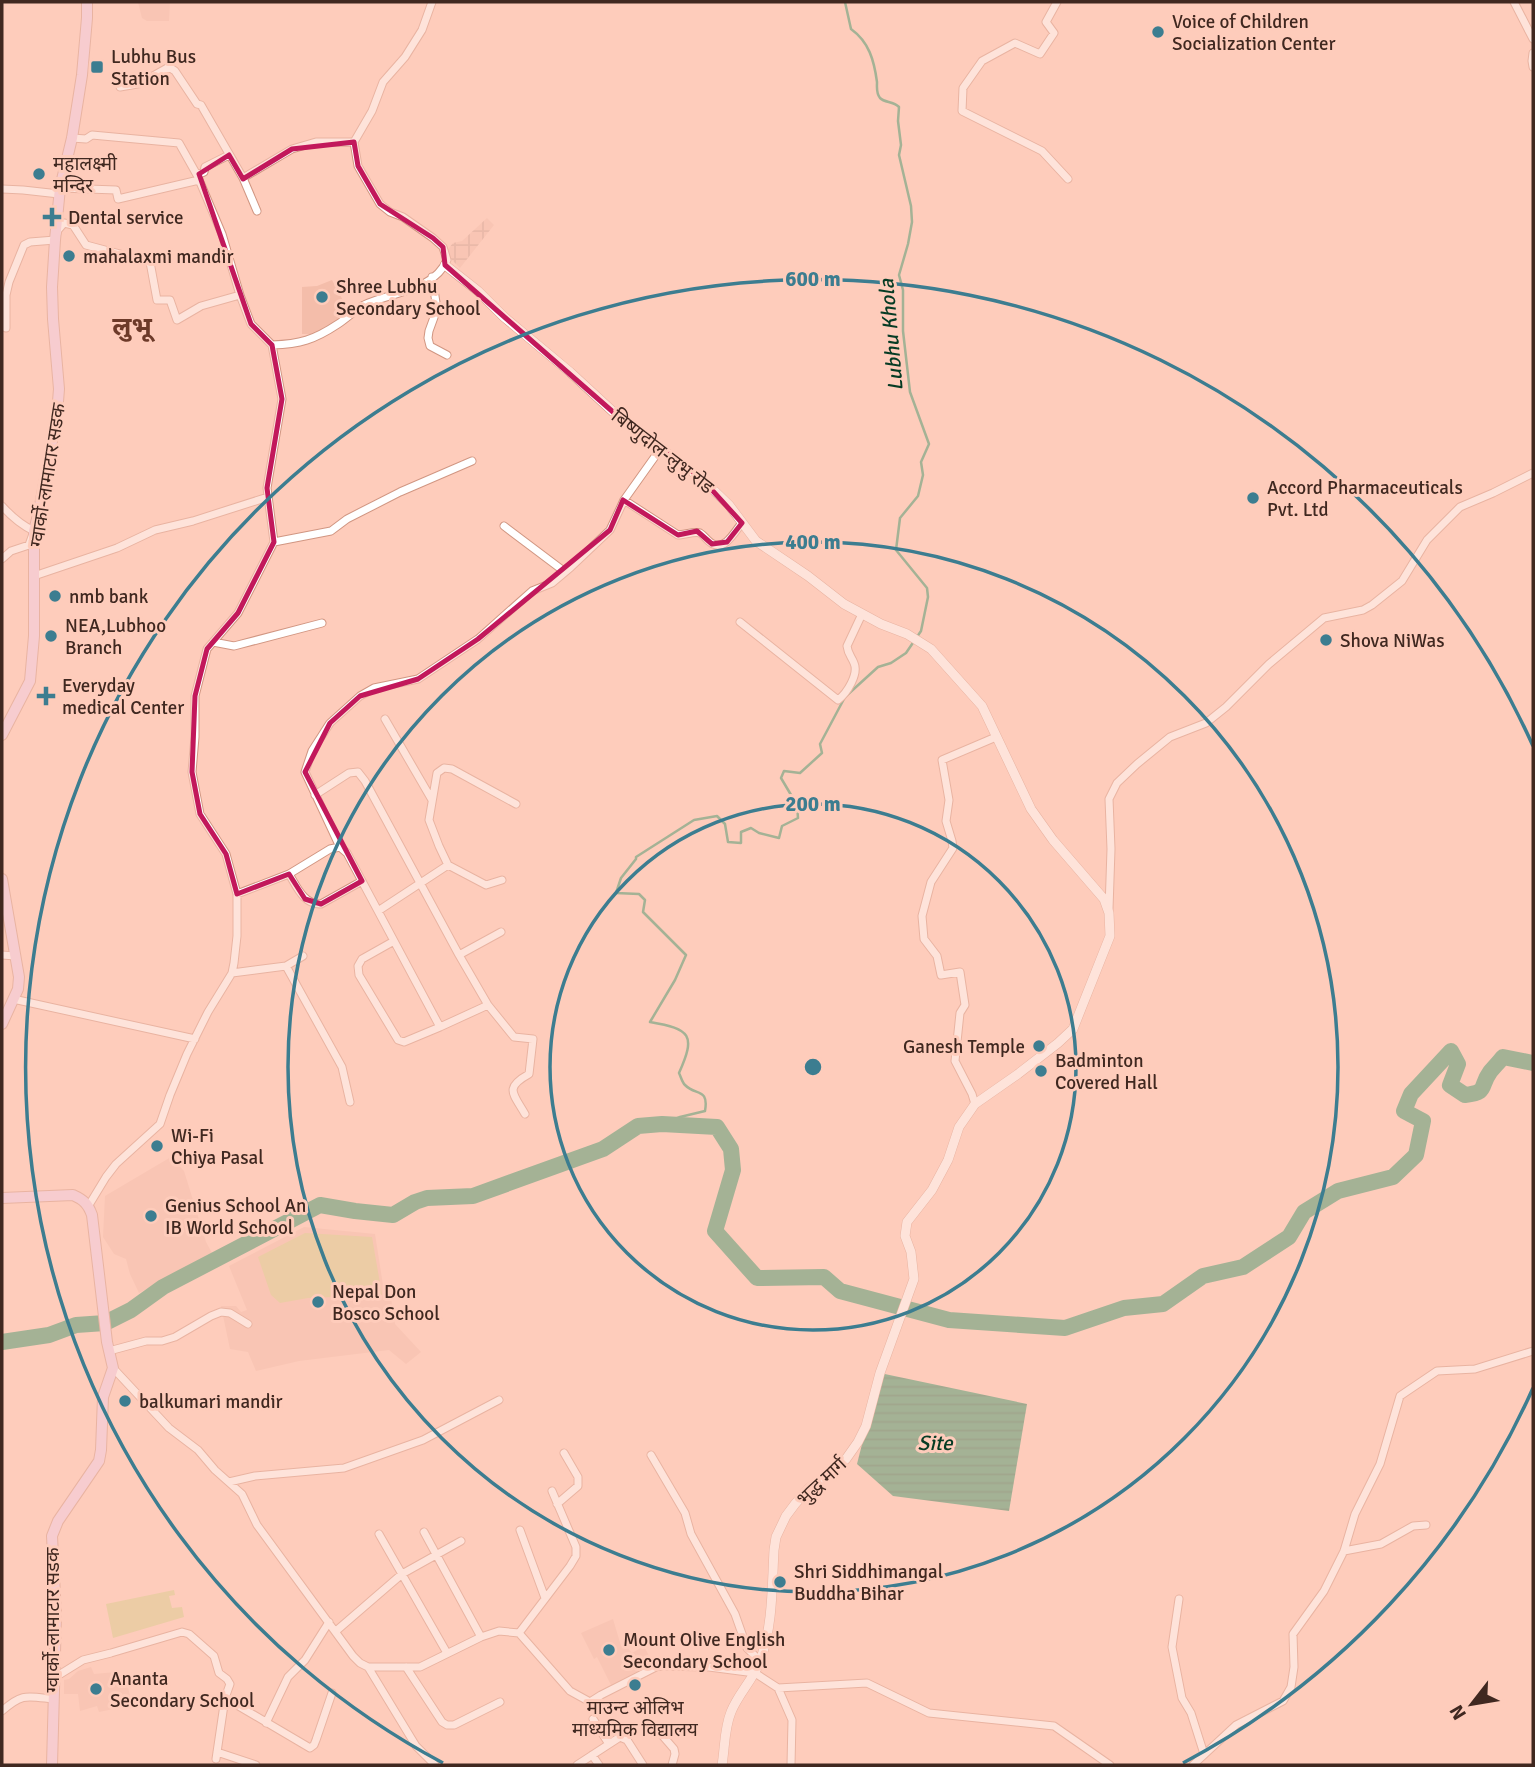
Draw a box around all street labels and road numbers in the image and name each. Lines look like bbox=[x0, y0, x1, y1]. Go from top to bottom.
street label: ग्वार्को-लामाटार सडक bbox=[25, 401, 71, 549]
street label: बिष्णुदोल-लुभु रोड bbox=[606, 404, 719, 500]
street label: भुद्ध मार्ग bbox=[792, 1452, 852, 1511]
street label: ग्वार्को-लामाटार सडक bbox=[41, 1547, 65, 1693]

